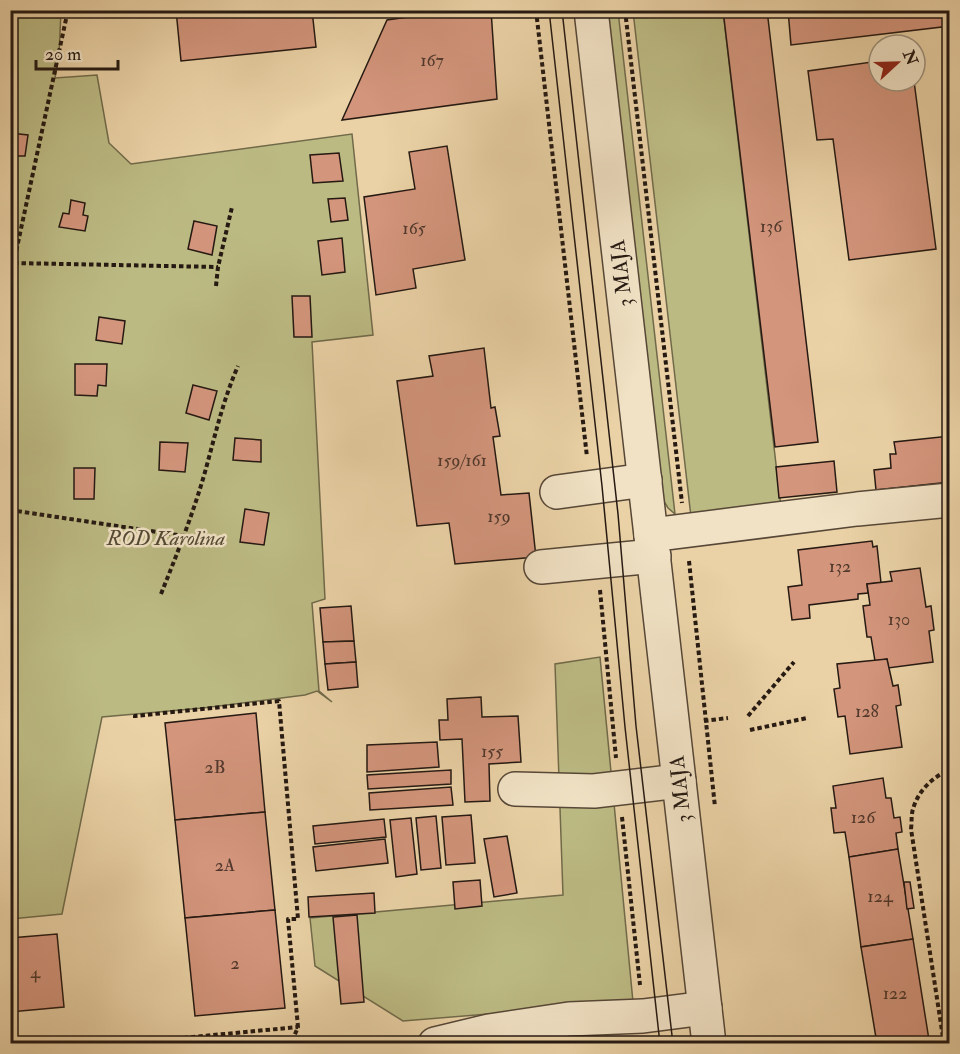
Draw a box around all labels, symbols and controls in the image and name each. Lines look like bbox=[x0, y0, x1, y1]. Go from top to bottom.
scale bar bbox=[36, 33, 118, 71]
north arrow bbox=[867, 33, 927, 93]
text: 20 m bbox=[45, 43, 81, 66]
text: N bbox=[898, 46, 922, 69]
house number: 167 bbox=[420, 49, 444, 72]
house number: 136 bbox=[760, 215, 783, 238]
house number: 165 bbox=[402, 217, 426, 240]
street label: 3 MAJA bbox=[604, 238, 639, 308]
house number: 159/161 bbox=[437, 449, 487, 472]
house number: 159 bbox=[487, 505, 511, 528]
park label: ROD Karolina bbox=[106, 525, 225, 552]
house number: 132 bbox=[829, 555, 851, 578]
house number: 130 bbox=[888, 608, 910, 631]
house number: 128 bbox=[855, 700, 879, 723]
house number: 155 bbox=[481, 740, 503, 763]
street label: 3 MAJA bbox=[664, 754, 697, 824]
house number: 2B bbox=[205, 756, 225, 779]
house number: 126 bbox=[851, 806, 876, 829]
house number: 2A bbox=[215, 854, 236, 877]
house number: 124 bbox=[867, 885, 894, 908]
house number: 2 bbox=[230, 952, 240, 975]
house number: 4 bbox=[30, 961, 41, 984]
house number: 122 bbox=[883, 982, 907, 1005]

